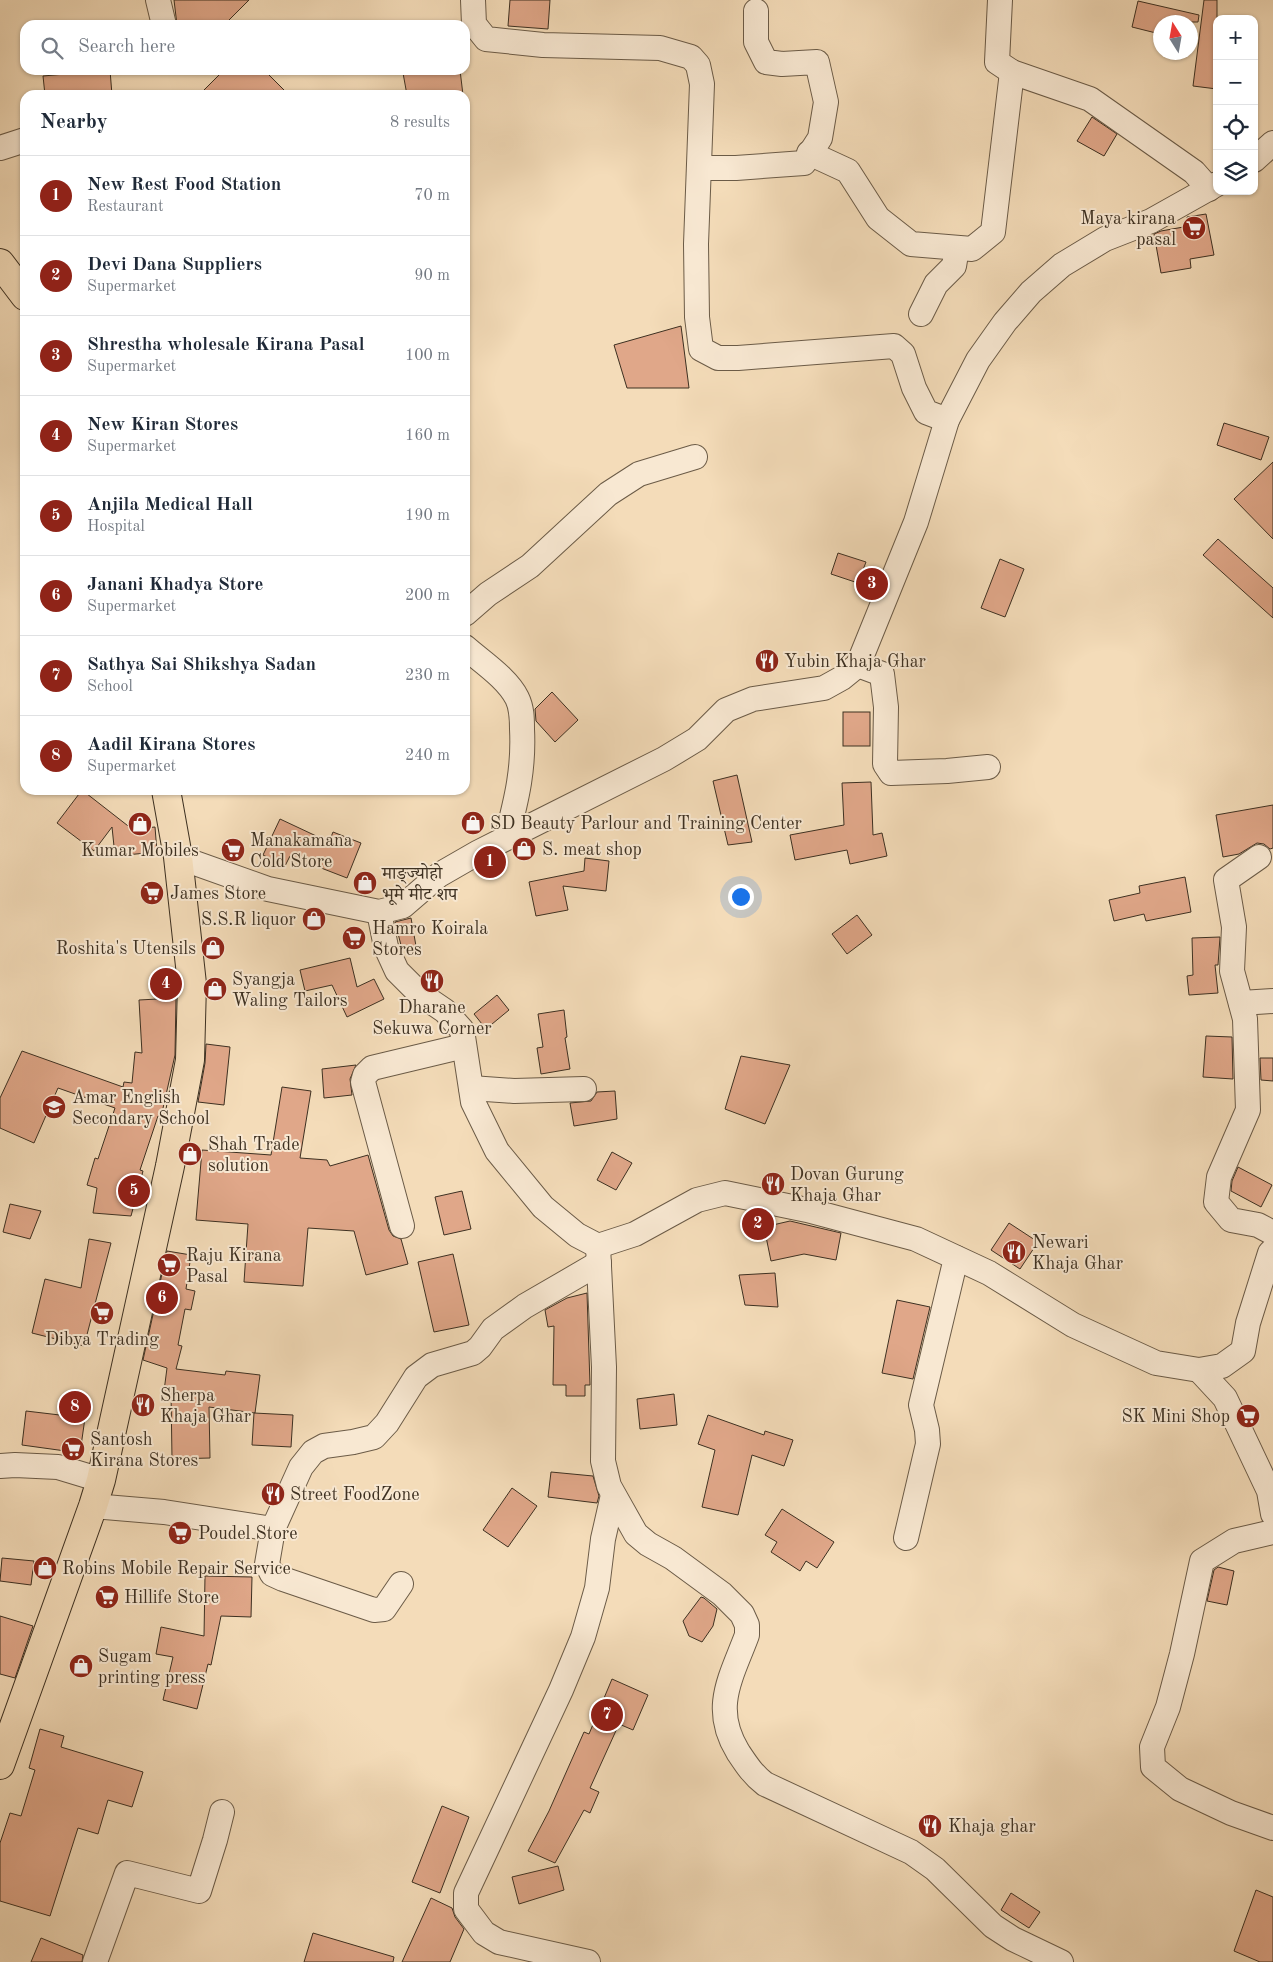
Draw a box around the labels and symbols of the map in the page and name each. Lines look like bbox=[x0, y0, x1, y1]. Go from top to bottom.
north arrow bbox=[1153, 15, 1198, 60]
place label: Maya kirana pasal bbox=[1080, 210, 1176, 249]
supermarket icon: Maya kirana pasal bbox=[1181, 215, 1207, 241]
pin: 3 bbox=[856, 565, 888, 603]
restaurant icon: Yubin Khaja Ghar bbox=[754, 648, 780, 674]
place label: Yubin Khaja Ghar bbox=[784, 653, 927, 671]
shop icon: SD Beauty Parlour and Training Center bbox=[460, 810, 486, 836]
shop icon: Kumar Mobiles bbox=[127, 811, 153, 837]
place label: SD Beauty Parlour and Training Center bbox=[490, 815, 803, 833]
place label: Manakamana Cold Store bbox=[250, 832, 353, 871]
shop icon: S. meat shop bbox=[511, 836, 537, 862]
supermarket icon: Manakamana Cold Store bbox=[220, 837, 246, 863]
place label: S. meat shop bbox=[542, 841, 642, 859]
place label: Kumar Mobiles bbox=[81, 842, 199, 860]
pin: 1 bbox=[474, 843, 506, 881]
place label: माङ्ज्योहो भूमे मीट शप bbox=[381, 863, 459, 906]
shop icon: माङ्ज्योहो भूमे मीट शप bbox=[352, 870, 378, 896]
supermarket icon: James Store bbox=[139, 880, 165, 906]
your location bbox=[728, 884, 754, 910]
place label: James Store bbox=[170, 885, 266, 903]
shop icon: S.S.R liquor bbox=[301, 906, 327, 932]
place label: S.S.R liquor bbox=[201, 911, 297, 929]
place label: Hamro Koirala Stores bbox=[372, 920, 488, 959]
supermarket icon: Hamro Koirala Stores bbox=[341, 925, 367, 951]
shop icon: Roshita's Utensils bbox=[200, 935, 226, 961]
place label: Roshita's Utensils bbox=[56, 940, 196, 958]
pin: 4 bbox=[150, 965, 182, 1003]
restaurant icon: Dharane Sekuwa Corner bbox=[419, 968, 445, 994]
place label: Syangja Waling Tailors bbox=[232, 971, 348, 1010]
shop icon: Syangja Waling Tailors bbox=[202, 976, 228, 1002]
place label: Dharane Sekuwa Corner bbox=[372, 999, 492, 1038]
place label: Amar English Secondary School bbox=[72, 1089, 210, 1128]
school or university icon: Amar English Secondary School bbox=[41, 1094, 67, 1120]
place label: Shah Trade solution bbox=[208, 1136, 299, 1175]
shop icon: Shah Trade solution bbox=[177, 1141, 203, 1167]
place label: Dovan Gurung Khaja Ghar bbox=[790, 1166, 904, 1205]
restaurant icon: Dovan Gurung Khaja Ghar bbox=[760, 1171, 786, 1197]
pin: 5 bbox=[118, 1172, 150, 1210]
pin: 2 bbox=[742, 1205, 774, 1243]
place label: Newari Khaja Ghar bbox=[1032, 1234, 1124, 1273]
restaurant icon: Newari Khaja Ghar bbox=[1001, 1239, 1027, 1265]
place label: Raju Kirana Pasal bbox=[186, 1247, 282, 1286]
supermarket icon: Raju Kirana Pasal bbox=[156, 1252, 182, 1278]
pin: 6 bbox=[146, 1279, 178, 1317]
supermarket icon: Dibya Trading bbox=[89, 1300, 115, 1326]
place label: Dibya Trading bbox=[45, 1331, 159, 1349]
place label: Sherpa Khaja Ghar bbox=[160, 1387, 252, 1426]
pin: 8 bbox=[59, 1388, 91, 1426]
restaurant icon: Sherpa Khaja Ghar bbox=[130, 1392, 156, 1418]
supermarket icon: SK Mini Shop bbox=[1235, 1403, 1261, 1429]
place label: SK Mini Shop bbox=[1121, 1408, 1230, 1426]
place label: Santosh Kirana Stores bbox=[90, 1431, 198, 1470]
supermarket icon: Santosh Kirana Stores bbox=[60, 1436, 86, 1462]
restaurant icon: Street FoodZone bbox=[260, 1481, 286, 1507]
place label: Street FoodZone bbox=[290, 1486, 420, 1504]
supermarket icon: Poudel Store bbox=[167, 1520, 193, 1546]
place label: Poudel Store bbox=[198, 1525, 297, 1543]
shop icon: Robins Mobile Repair Service bbox=[32, 1555, 58, 1581]
place label: Robins Mobile Repair Service bbox=[62, 1560, 291, 1578]
supermarket icon: Hillife Store bbox=[94, 1584, 120, 1610]
place label: Hillife Store bbox=[124, 1589, 219, 1607]
place label: Sugam printing press bbox=[98, 1648, 206, 1687]
shop icon: Sugam printing press bbox=[68, 1653, 94, 1679]
pin: 7 bbox=[591, 1696, 623, 1734]
restaurant icon: Khaja ghar bbox=[917, 1813, 943, 1839]
place label: Khaja ghar bbox=[948, 1818, 1036, 1836]

